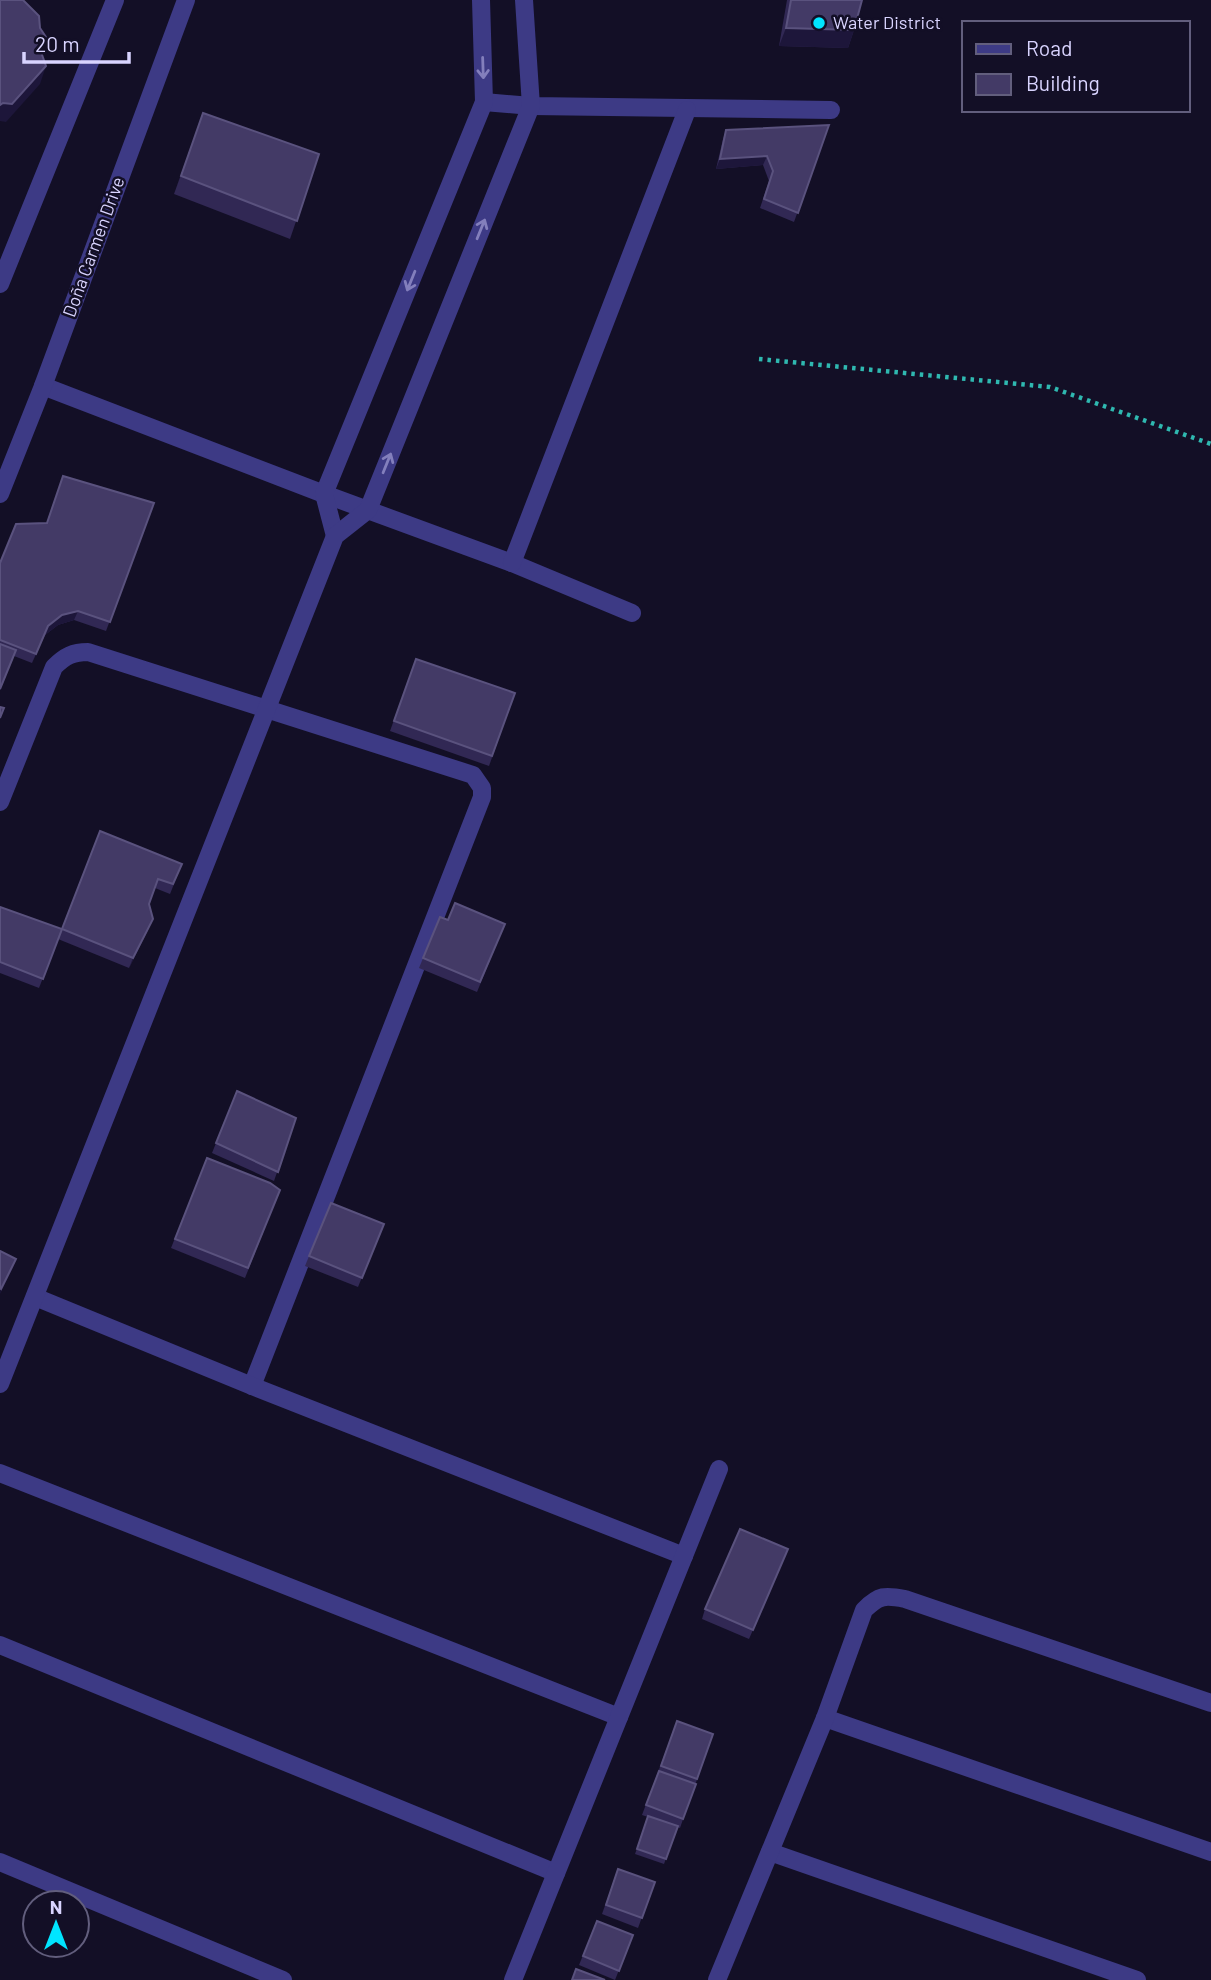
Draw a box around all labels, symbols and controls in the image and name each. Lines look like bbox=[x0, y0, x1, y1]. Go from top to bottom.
place label: Water District bbox=[833, 11, 941, 33]
marker: Water District bbox=[811, 15, 827, 31]
scale bar bbox=[24, 21, 130, 65]
legend bbox=[962, 21, 1190, 112]
text: 20 m bbox=[35, 31, 80, 56]
text: Road bbox=[1026, 35, 1072, 60]
one-way arrow bbox=[476, 56, 489, 79]
text: Building bbox=[1026, 70, 1100, 95]
street label: Doña Carmen Drive bbox=[57, 173, 129, 320]
one-way arrow bbox=[476, 219, 489, 241]
one-way arrow bbox=[403, 270, 416, 292]
one-way arrow bbox=[382, 453, 395, 474]
north arrow bbox=[21, 1889, 91, 1959]
text: N bbox=[50, 1895, 62, 1918]

